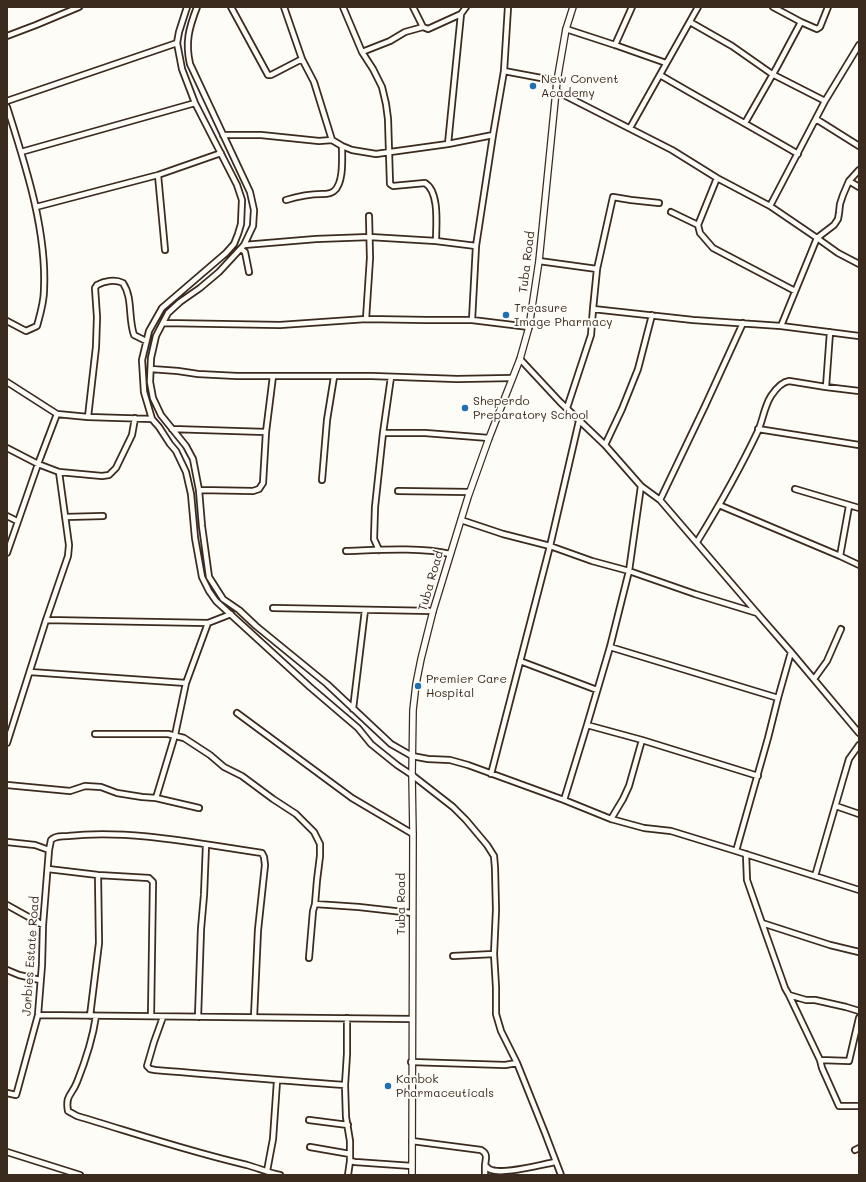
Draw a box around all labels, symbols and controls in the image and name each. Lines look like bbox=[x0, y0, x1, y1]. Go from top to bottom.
place label: New Convent Academy bbox=[541, 72, 618, 100]
marker: New Convent Academy bbox=[528, 81, 538, 91]
street label: Tuba Road bbox=[516, 230, 538, 294]
place label: Treasure Image Pharmacy bbox=[514, 301, 612, 329]
marker: Treasure Image Pharmacy bbox=[501, 310, 511, 320]
place label: Sheperdo Preparatory School bbox=[473, 394, 589, 422]
marker: Sheperdo Preparatory School bbox=[460, 403, 470, 413]
street label: Tuba Road bbox=[416, 549, 446, 613]
place label: Premier Care Hospital bbox=[426, 672, 507, 700]
marker: Premier Care Hospital bbox=[413, 681, 423, 691]
street label: Tuba Road bbox=[394, 873, 408, 935]
street label: Jorbies Estate Road bbox=[20, 896, 42, 1016]
place label: Kanbok Pharmaceuticals bbox=[396, 1072, 494, 1100]
marker: Kanbok Pharmaceuticals bbox=[383, 1081, 393, 1091]

